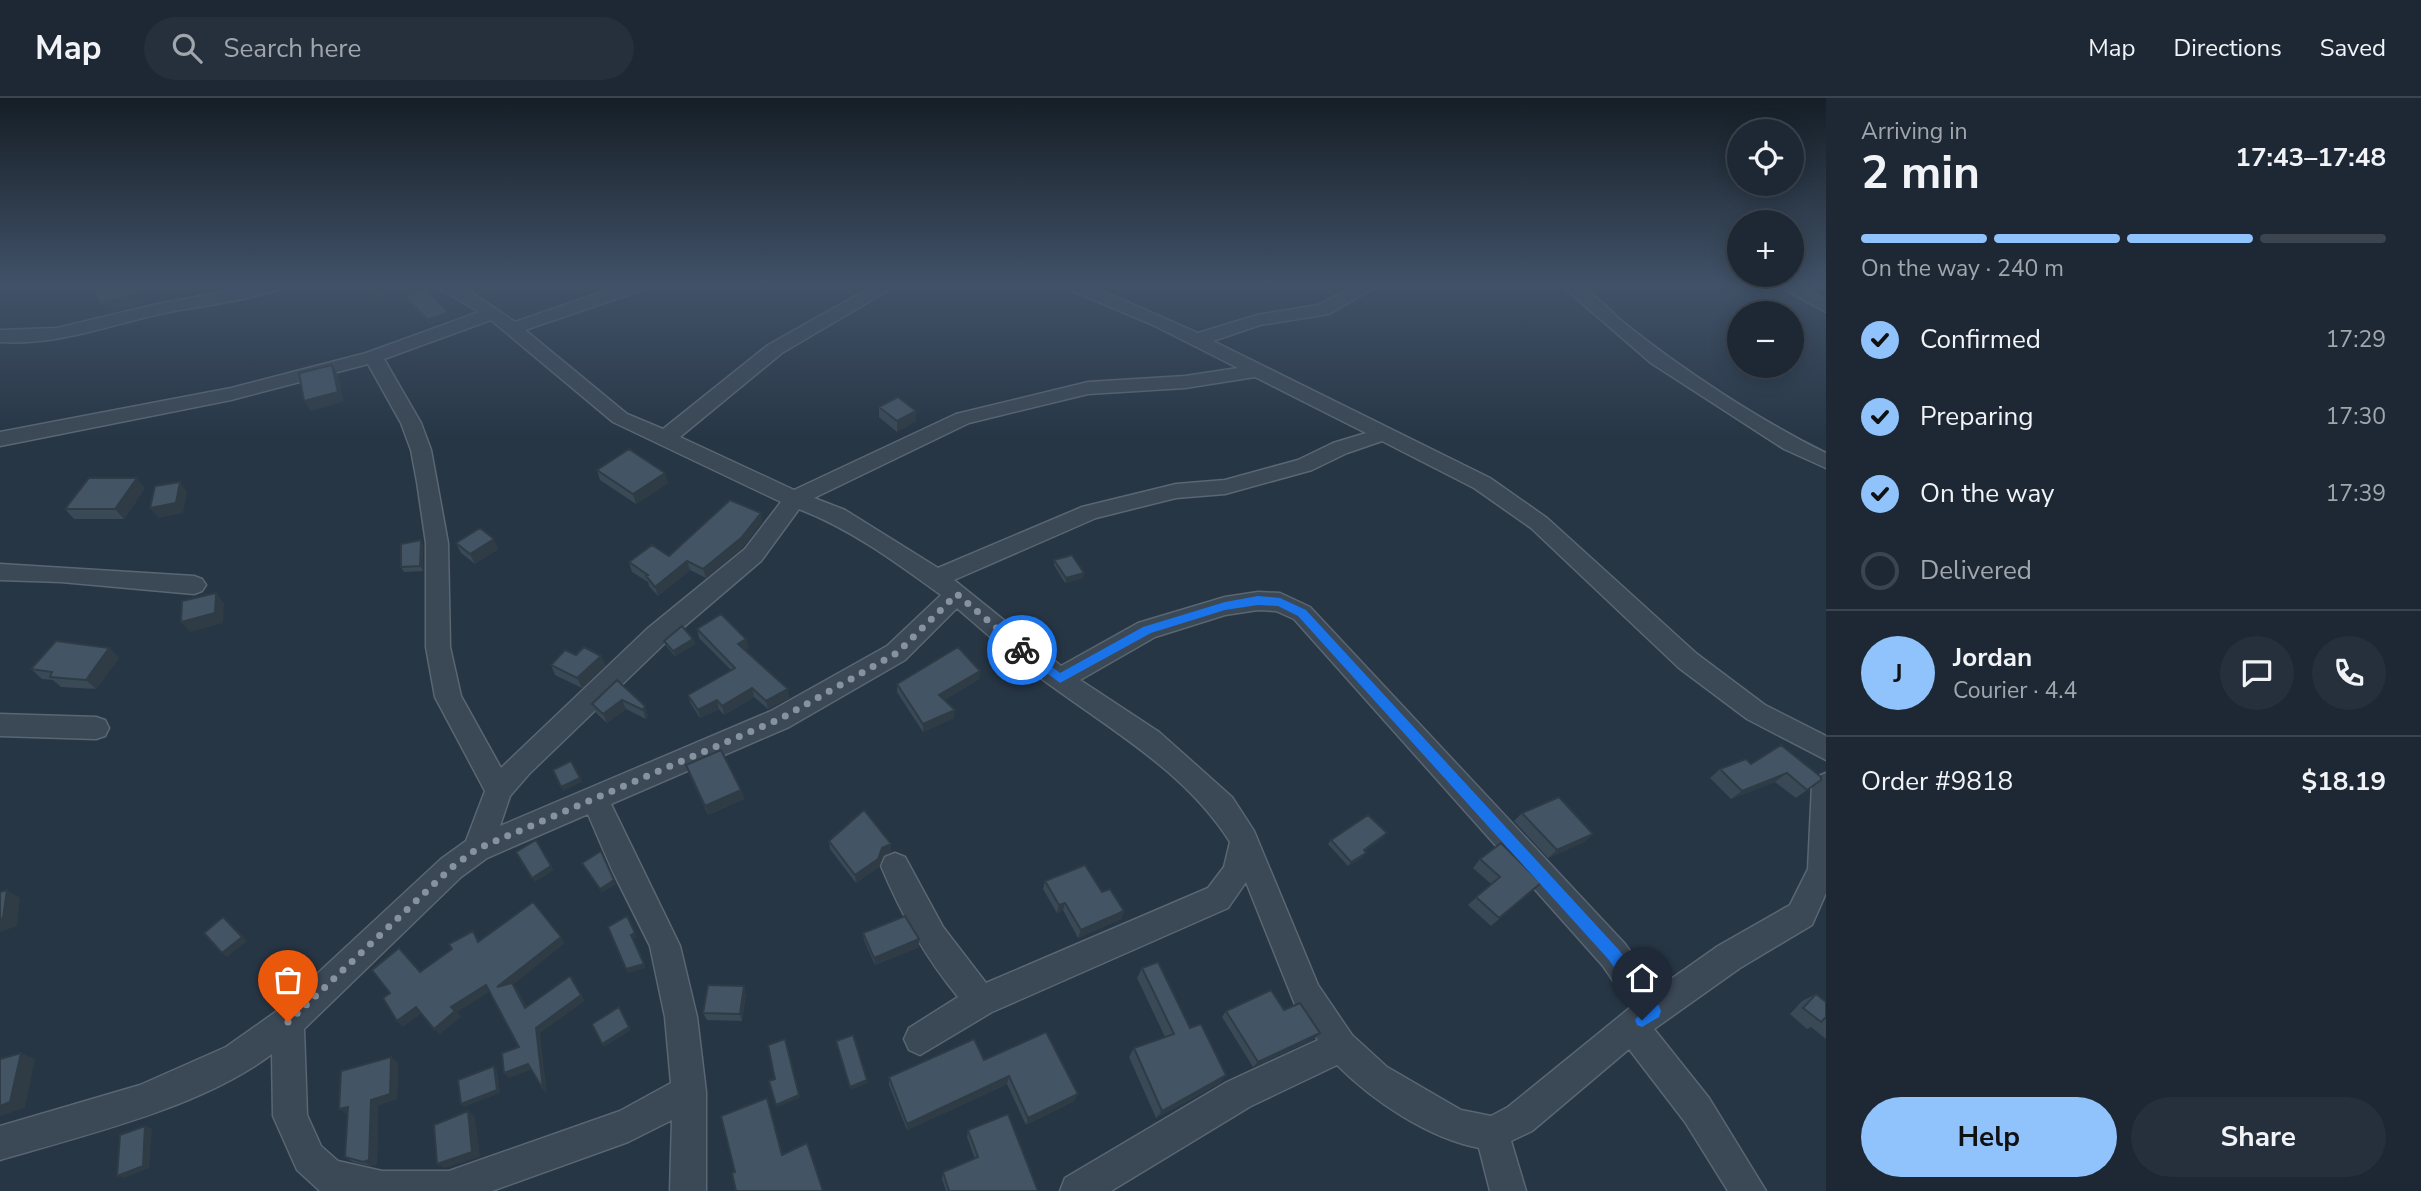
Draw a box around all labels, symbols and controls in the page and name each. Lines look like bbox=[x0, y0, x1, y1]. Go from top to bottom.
search box bbox=[144, 17, 634, 80]
text: Map bbox=[35, 26, 102, 71]
icon: search bbox=[168, 29, 206, 67]
text: Search here bbox=[224, 31, 361, 66]
text: Map bbox=[2088, 32, 2135, 64]
text: Directions bbox=[2173, 32, 2282, 64]
text: Saved bbox=[2320, 32, 2386, 64]
text: Arriving in bbox=[1861, 116, 1968, 147]
map controls bbox=[1727, 119, 1804, 378]
button: locate bbox=[1727, 119, 1804, 196]
text: 17:43–17:48 bbox=[2235, 140, 2386, 175]
text: 2 min bbox=[1861, 141, 1980, 204]
button: + bbox=[1727, 210, 1804, 287]
text: On the way · 240 m bbox=[1861, 253, 2064, 284]
button: − bbox=[1727, 301, 1804, 378]
icon: check bbox=[1861, 321, 1899, 359]
text: Confirmed bbox=[1920, 322, 2041, 357]
text: 17:29 bbox=[2326, 324, 2386, 355]
icon: check bbox=[1861, 398, 1899, 436]
text: Preparing bbox=[1920, 399, 2033, 434]
text: 17:30 bbox=[2326, 401, 2386, 432]
icon: check bbox=[1861, 475, 1899, 513]
text: On the way bbox=[1920, 476, 2054, 511]
text: 17:39 bbox=[2326, 478, 2386, 509]
text: Delivered bbox=[1920, 553, 2032, 588]
courier bbox=[987, 615, 1057, 685]
icon: bike bbox=[1003, 631, 1041, 669]
button: chat bbox=[2220, 636, 2294, 710]
button: phone bbox=[2312, 636, 2386, 710]
text: Jordan bbox=[1953, 640, 2032, 675]
text: J bbox=[1893, 656, 1903, 691]
text: Courier · 4.4 bbox=[1953, 675, 2077, 706]
text: Order #9818 bbox=[1861, 764, 2013, 799]
text: $18.19 bbox=[2302, 764, 2386, 799]
pin bbox=[1612, 948, 1672, 1020]
pin bbox=[258, 950, 318, 1022]
icon: home bbox=[1623, 959, 1661, 997]
icon: bag bbox=[269, 961, 307, 999]
button: Help bbox=[1861, 1097, 2117, 1177]
button: Share bbox=[2131, 1097, 2386, 1177]

